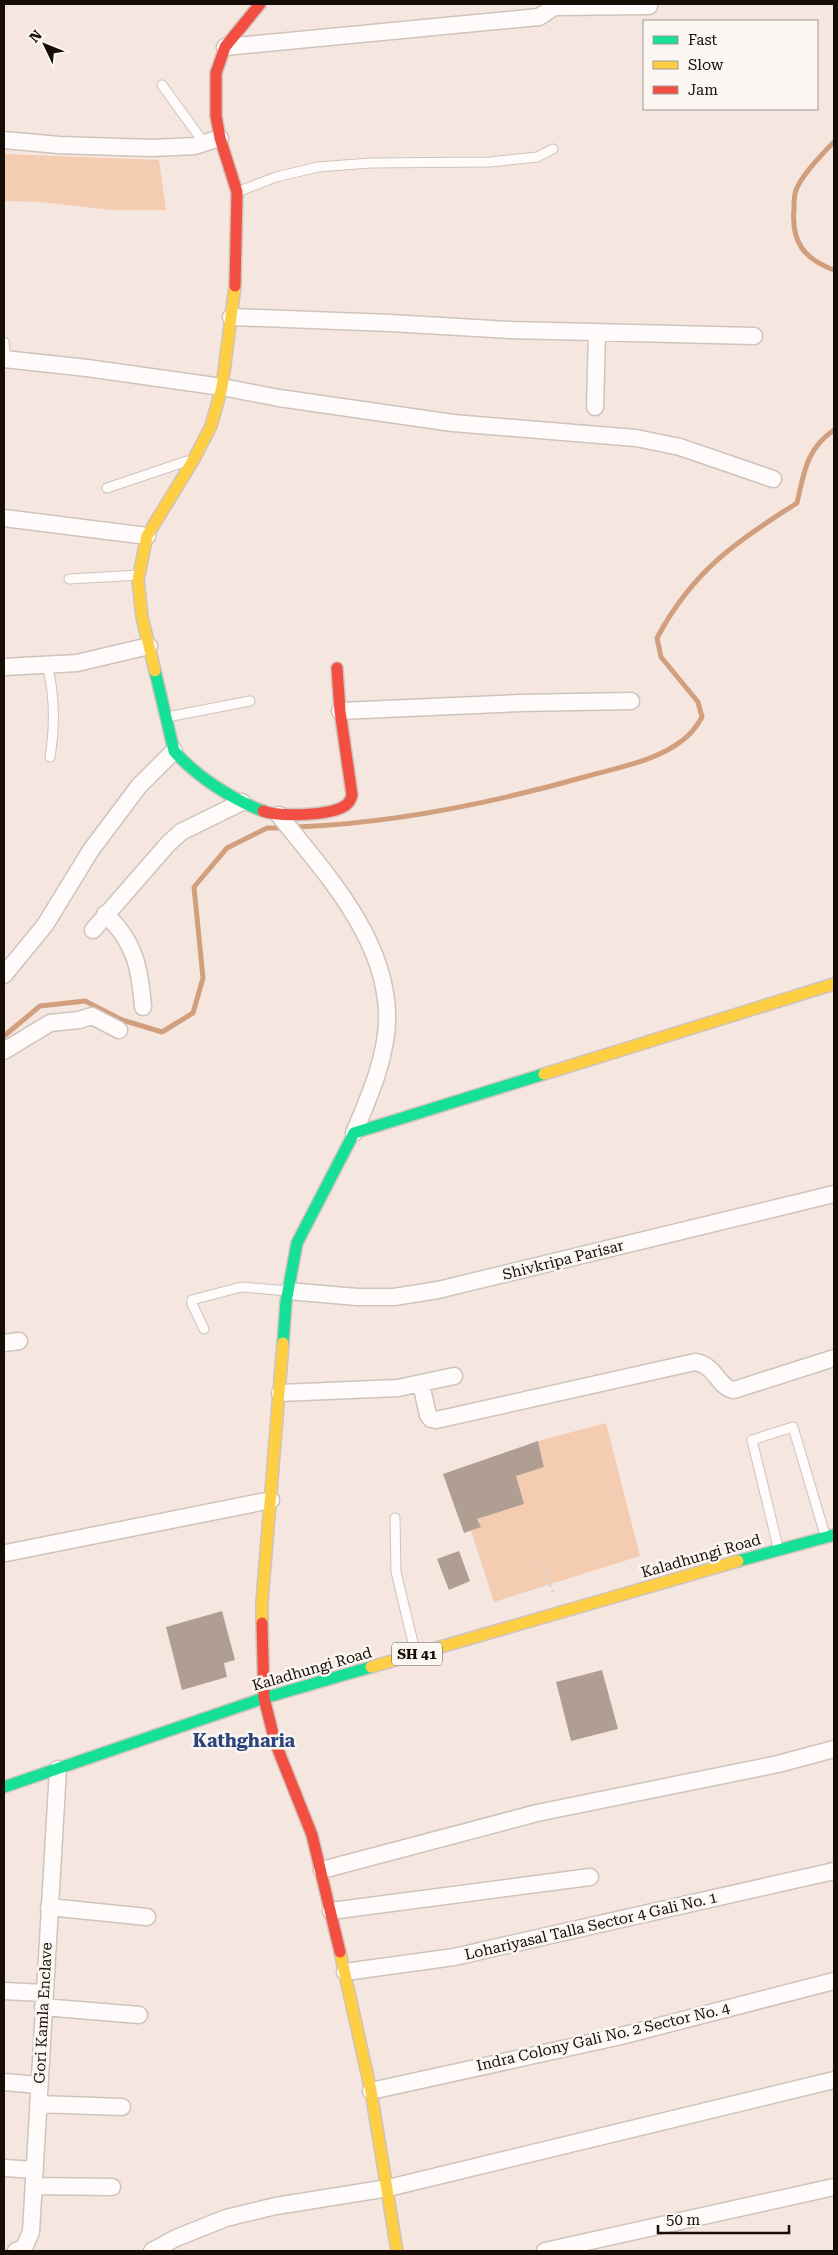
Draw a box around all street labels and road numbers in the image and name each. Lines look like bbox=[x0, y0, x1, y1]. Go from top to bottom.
street label: Shivkripa Parisar bbox=[501, 1236, 625, 1284]
street label: Kaladhungi Road bbox=[639, 1530, 763, 1582]
road number: SH 41 bbox=[392, 1642, 442, 1666]
street label: Kaladhungi Road bbox=[250, 1643, 374, 1695]
street label: Lohariyasal Talla Sector 4 Gali No. 1 bbox=[463, 1888, 719, 1964]
street label: Gori Kamla Enclave bbox=[30, 1942, 56, 2084]
street label: Indra Colony Gali No. 2 Sector No. 4 bbox=[475, 1999, 732, 2075]

